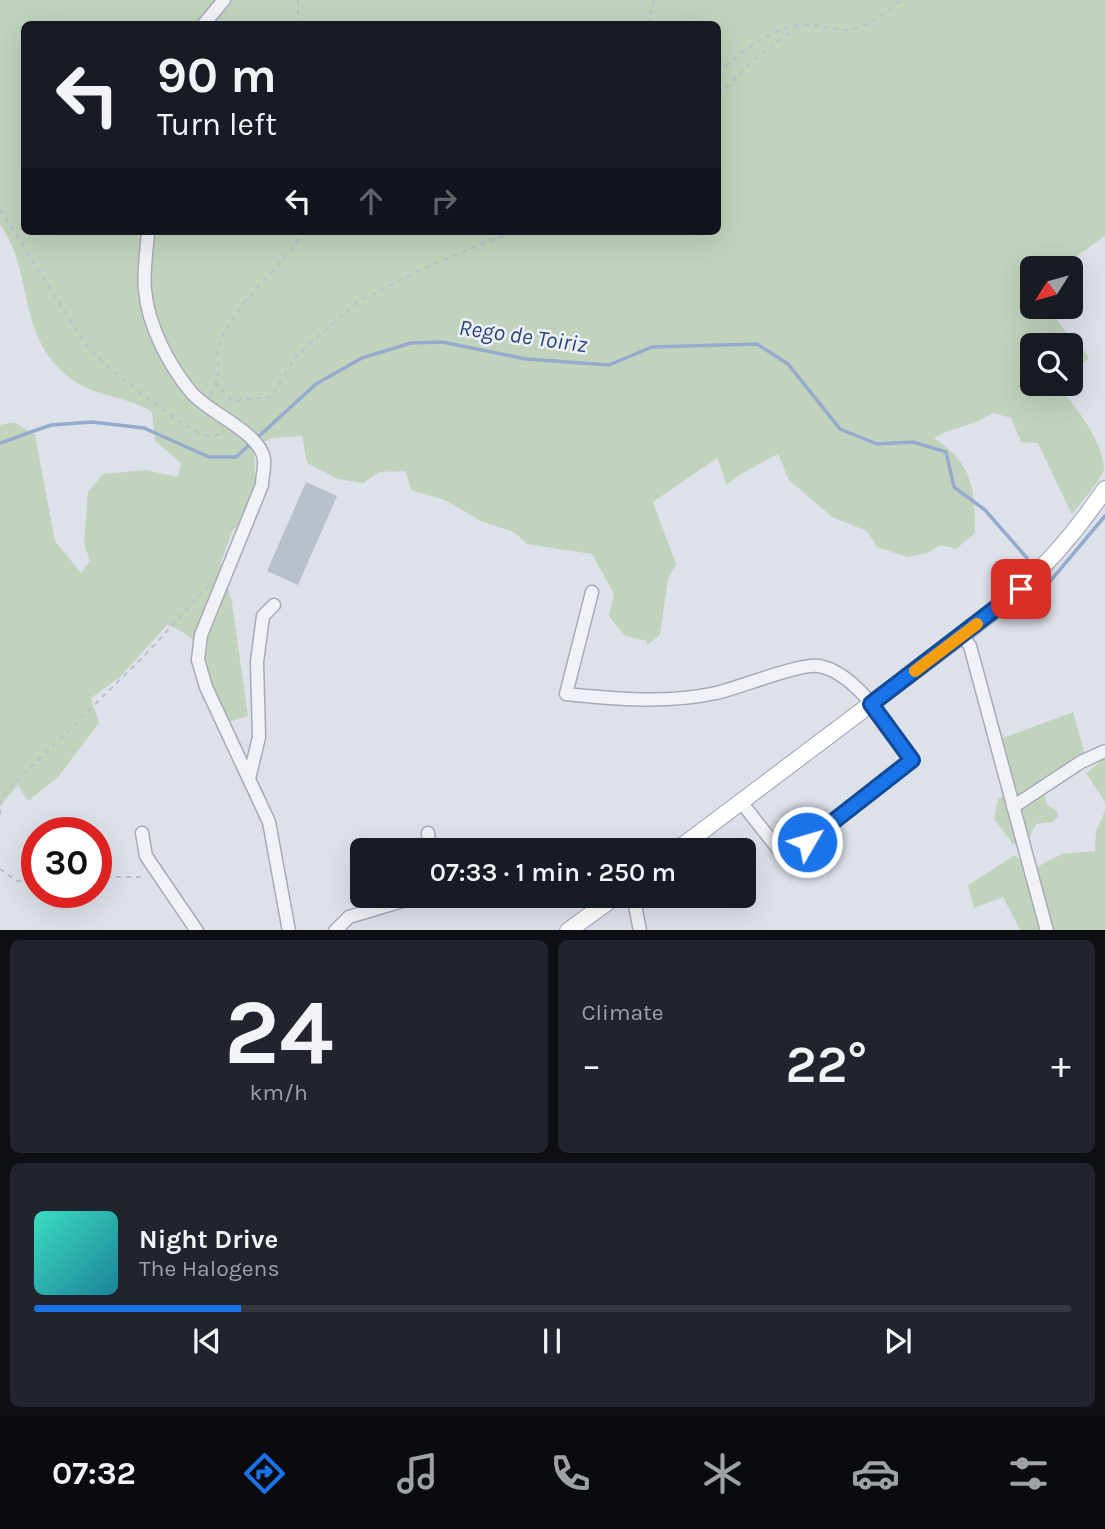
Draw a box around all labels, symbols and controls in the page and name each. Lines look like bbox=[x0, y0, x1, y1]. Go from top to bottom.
text: 90 m bbox=[157, 47, 277, 104]
icon: left bbox=[42, 49, 133, 140]
text: Turn left bbox=[157, 106, 277, 143]
icon: left bbox=[279, 182, 317, 220]
icon: ahead bbox=[352, 182, 390, 220]
icon: right bbox=[425, 182, 463, 220]
north arrow bbox=[1020, 256, 1083, 318]
map controls bbox=[1020, 256, 1083, 396]
water label: Rego de Toiriz bbox=[457, 314, 589, 358]
button: search bbox=[1020, 333, 1083, 396]
pin bbox=[991, 559, 1051, 619]
icon: arrive bbox=[1002, 570, 1040, 608]
position arrow bbox=[770, 805, 844, 879]
speed limit sign: 30 bbox=[21, 817, 112, 908]
text: 07:33 · 1 min · 250 m bbox=[430, 857, 676, 888]
text: 24 bbox=[224, 980, 333, 1086]
text: Climate bbox=[582, 999, 664, 1026]
text: 22° bbox=[785, 1034, 867, 1095]
text: − bbox=[582, 1043, 601, 1088]
text: + bbox=[1051, 1043, 1071, 1088]
text: km/h bbox=[250, 1079, 308, 1106]
text: Night Drive bbox=[139, 1224, 278, 1255]
text: The Halogens bbox=[139, 1255, 279, 1282]
icon: previous bbox=[188, 1322, 226, 1360]
icon: pause bbox=[533, 1322, 571, 1360]
icon: next bbox=[879, 1322, 917, 1360]
icon: directions bbox=[240, 1449, 289, 1498]
icon: music bbox=[393, 1449, 442, 1498]
icon: phone bbox=[546, 1449, 595, 1498]
icon: climate bbox=[698, 1449, 747, 1498]
icon: car bbox=[851, 1449, 900, 1498]
icon: filters bbox=[1004, 1449, 1053, 1498]
text: 07:32 bbox=[52, 1455, 136, 1492]

